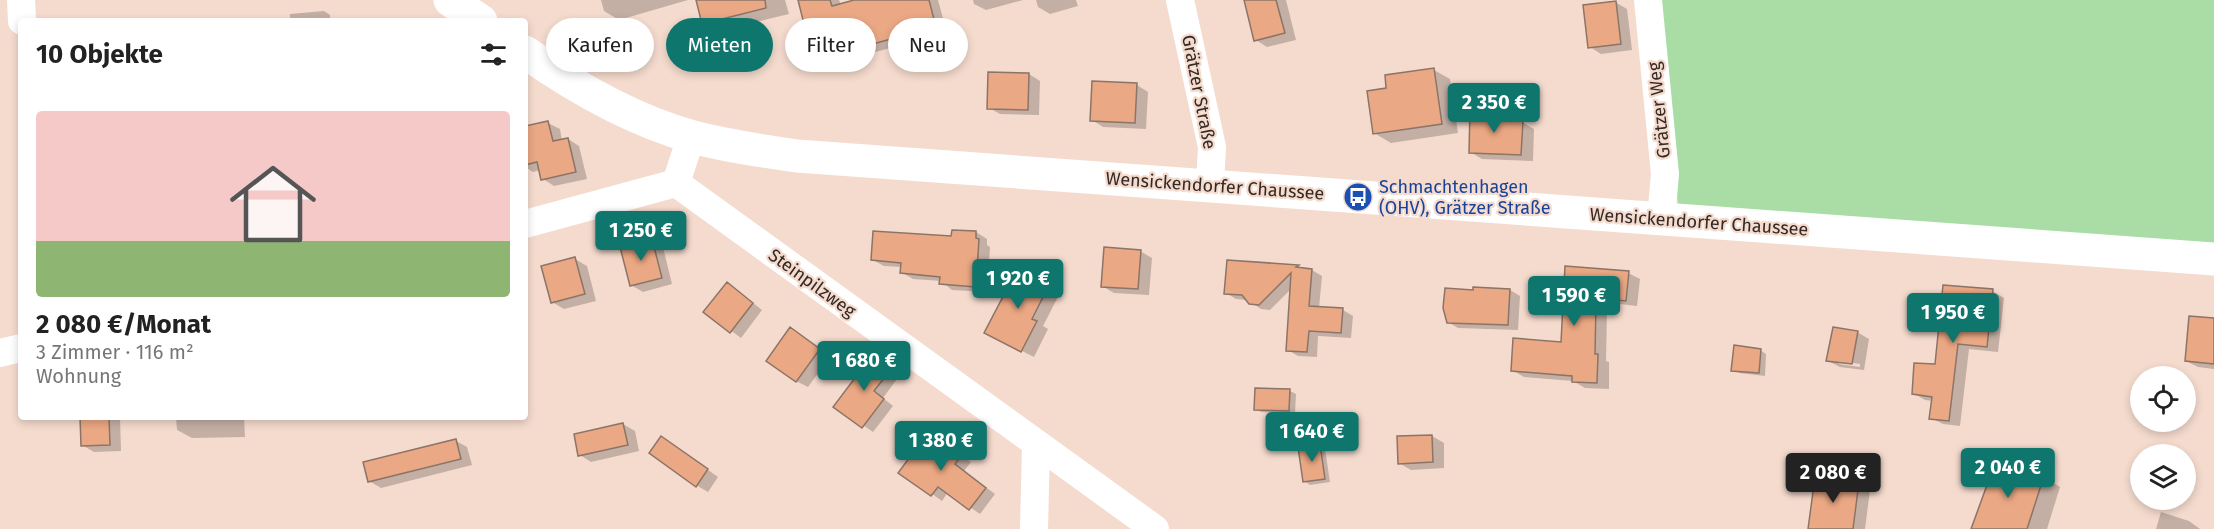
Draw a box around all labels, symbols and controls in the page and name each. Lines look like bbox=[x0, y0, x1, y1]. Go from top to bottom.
chip: Kaufen bbox=[546, 18, 654, 72]
chip: Mieten bbox=[666, 18, 773, 72]
chip: Filter bbox=[785, 18, 876, 72]
chip: Neu bbox=[888, 18, 968, 72]
street label: Grätzer Straße bbox=[1177, 33, 1221, 151]
icon: filters bbox=[477, 38, 510, 71]
text: 10 Objekte bbox=[36, 39, 163, 70]
street label: Grätzer Weg bbox=[1643, 60, 1675, 159]
pin: 2 350 € bbox=[1439, 83, 1549, 134]
text: 2 350 € bbox=[1462, 90, 1526, 114]
icon: home bbox=[219, 150, 327, 258]
street label: Wensickendorfer Chaussee bbox=[1105, 167, 1325, 205]
place label: Schmachtenhagen (OHV), Grätzer Straße bbox=[1379, 176, 1551, 219]
bus stop icon: Schmachtenhagen (OHV), Grätzer Straße bbox=[1342, 181, 1374, 213]
street label: Wensickendorfer Chaussee bbox=[1589, 203, 1809, 241]
pin: 1 250 € bbox=[586, 211, 696, 262]
text: 1 250 € bbox=[609, 218, 673, 242]
street label: Steinpilzweg bbox=[764, 244, 860, 322]
pin: 1 920 € bbox=[963, 259, 1073, 310]
text: 1 920 € bbox=[986, 266, 1050, 290]
pin: 1 590 € bbox=[1519, 276, 1629, 327]
text: 1 590 € bbox=[1542, 283, 1606, 307]
pin: 1 950 € bbox=[1898, 293, 2008, 344]
text: 1 950 € bbox=[1921, 300, 1985, 324]
text: 2 080 €/Monat bbox=[36, 309, 211, 340]
text: 3 Zimmer · 116 m² bbox=[36, 340, 194, 364]
pin: 1 680 € bbox=[809, 341, 919, 392]
text: 1 680 € bbox=[831, 348, 897, 372]
text: Wohnung bbox=[36, 364, 121, 388]
map controls bbox=[2130, 366, 2196, 510]
button: locate bbox=[2130, 366, 2196, 432]
pin: 1 640 € bbox=[1257, 412, 1367, 463]
text: 1 640 € bbox=[1280, 419, 1344, 443]
pin: 1 380 € bbox=[886, 421, 996, 472]
text: 1 380 € bbox=[909, 428, 973, 452]
button: layers bbox=[2130, 444, 2196, 510]
pin: 2 040 € bbox=[1953, 448, 2063, 499]
pin: 2 080 € bbox=[1778, 453, 1888, 504]
text: 2 040 € bbox=[1975, 455, 2041, 479]
text: 2 080 € bbox=[1800, 460, 1866, 484]

